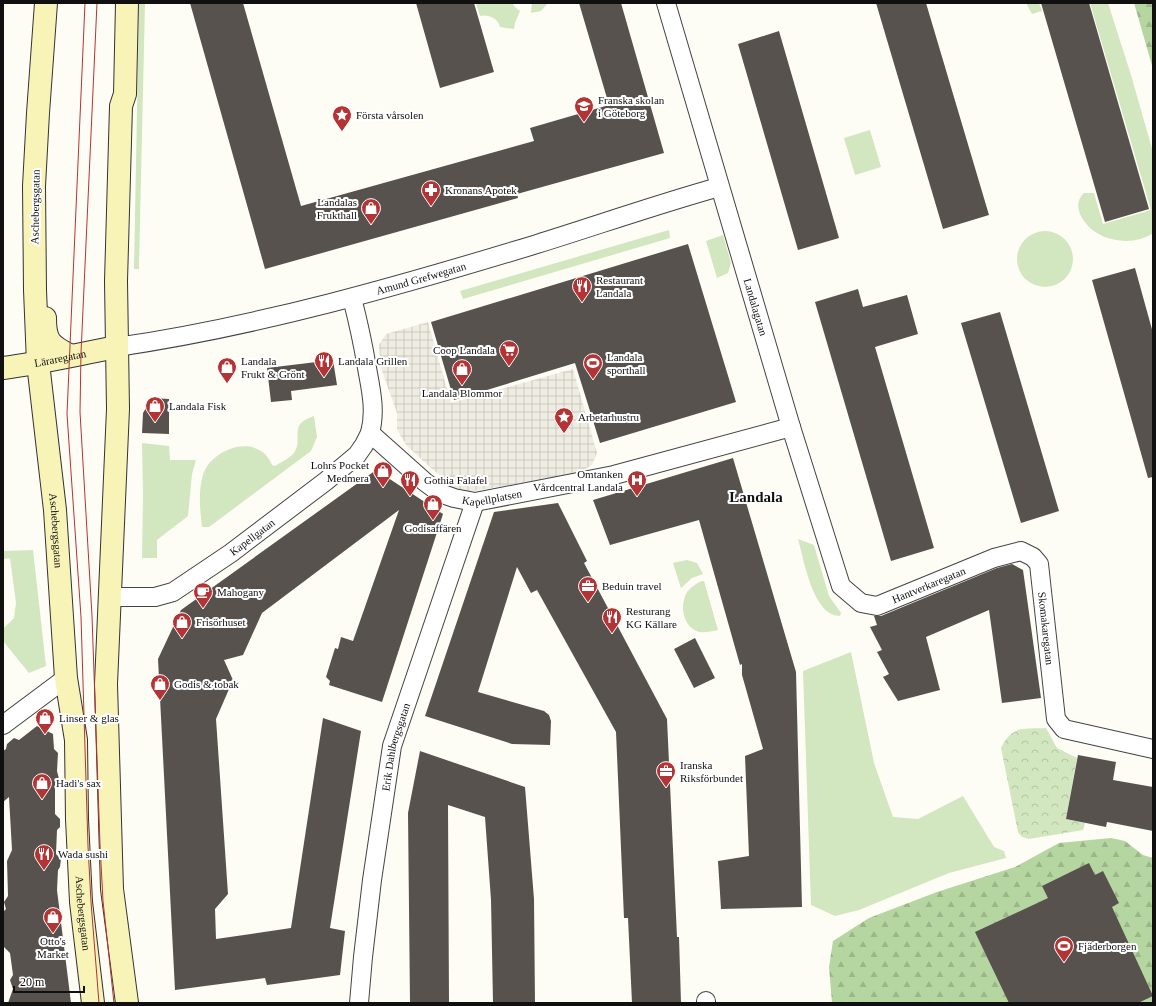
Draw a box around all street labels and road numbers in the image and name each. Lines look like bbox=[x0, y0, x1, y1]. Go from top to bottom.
street label: Aschebergsgatan bbox=[28, 169, 42, 245]
street label: Amund Grefwegatan bbox=[375, 260, 468, 297]
street label: Landalagatan bbox=[741, 277, 770, 338]
street label: Läraregatan bbox=[33, 347, 88, 369]
street label: Kapellplatsen bbox=[461, 487, 523, 508]
street label: Aschebergsgatan bbox=[47, 492, 65, 569]
street label: Kapellgatan bbox=[227, 516, 277, 558]
street label: Hantverkaregatan bbox=[890, 564, 968, 605]
street label: Skomakaregatan bbox=[1036, 591, 1056, 666]
street label: Erik Dahlbergsgatan bbox=[379, 701, 412, 792]
street label: Aschebergsgatan bbox=[74, 876, 93, 952]

